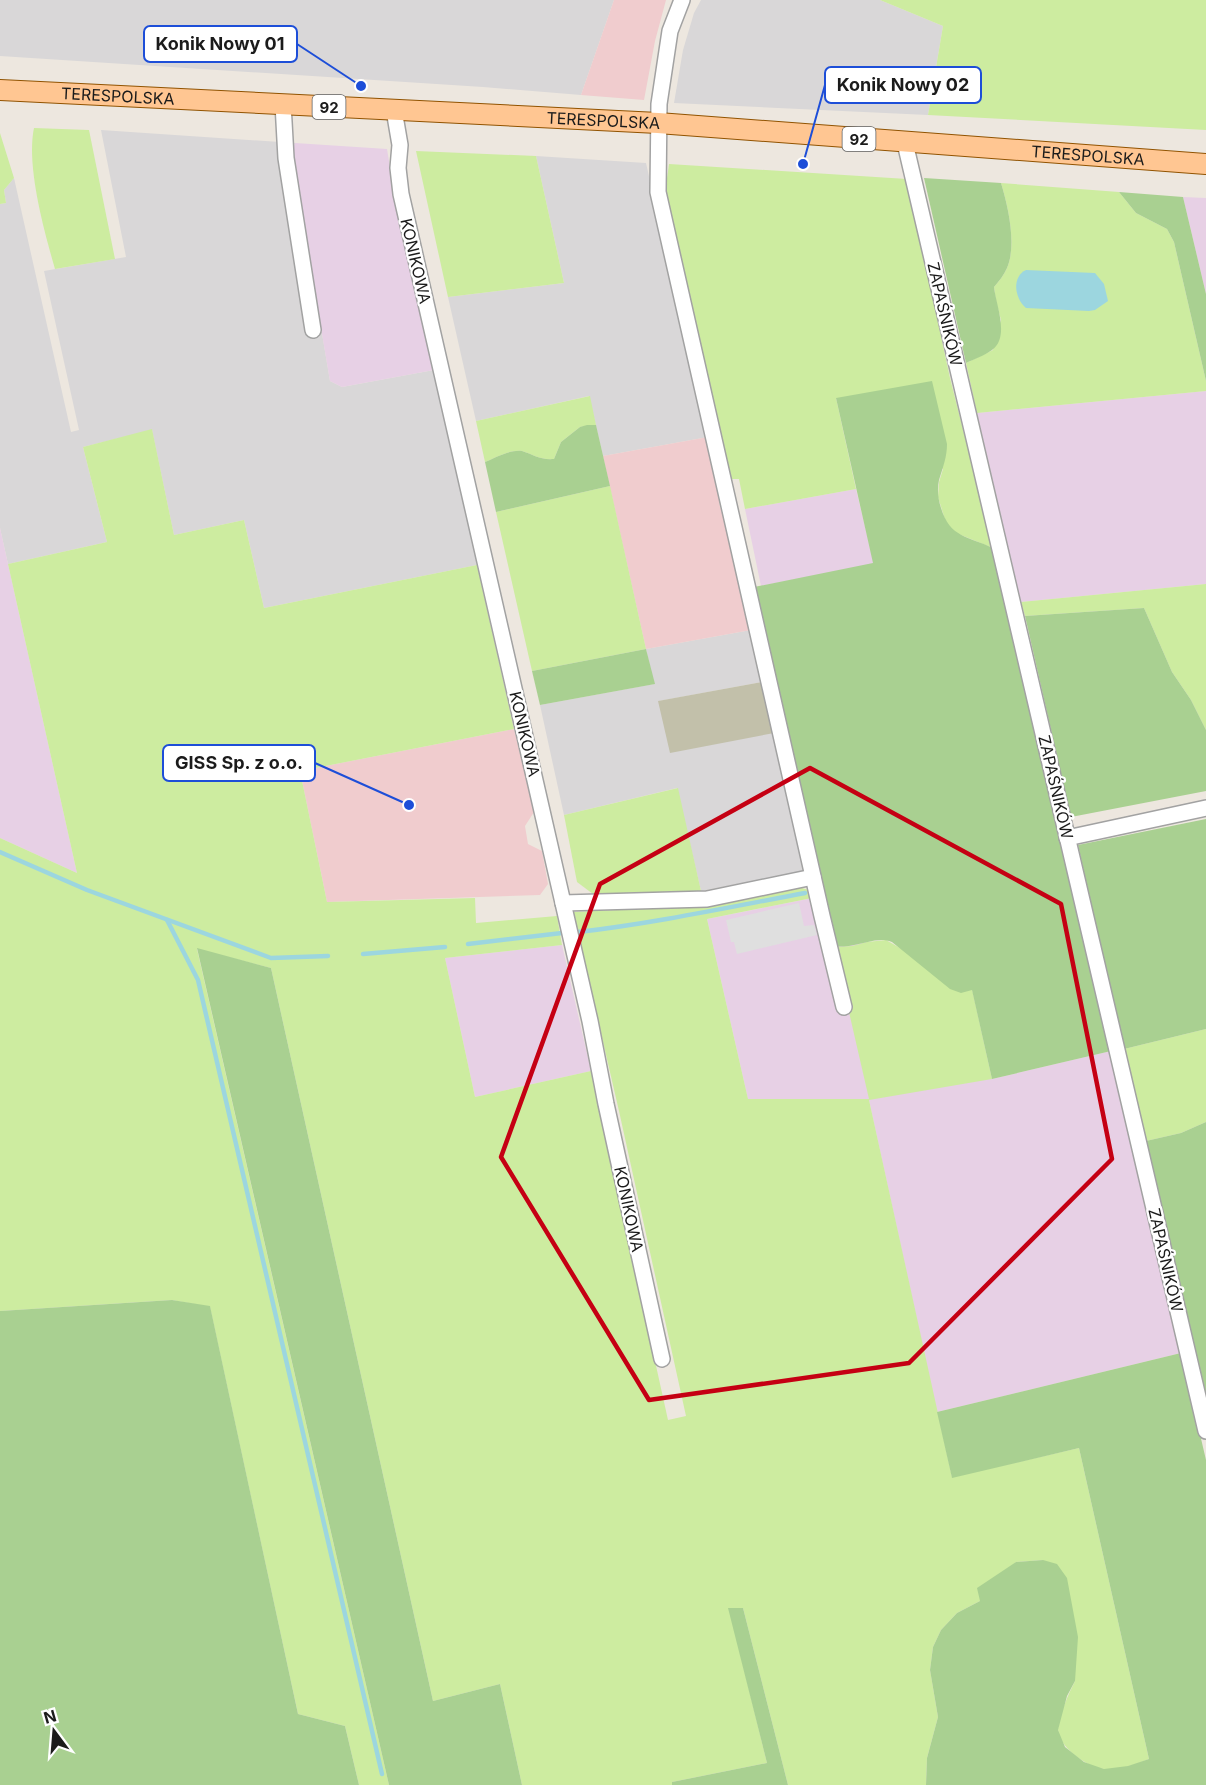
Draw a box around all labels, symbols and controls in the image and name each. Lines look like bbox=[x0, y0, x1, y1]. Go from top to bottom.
callout: Konik Nowy 01 bbox=[144, 26, 297, 62]
text: Konik Nowy 01 bbox=[156, 33, 284, 54]
callout: Konik Nowy 02 bbox=[825, 67, 981, 103]
text: Konik Nowy 02 bbox=[837, 74, 969, 95]
street label: TERESPOLSKA bbox=[61, 83, 175, 109]
road number: 92 bbox=[312, 95, 346, 119]
street label: TERESPOLSKA bbox=[546, 107, 661, 133]
road number: 92 bbox=[842, 127, 876, 151]
street label: TERESPOLSKA bbox=[1031, 141, 1145, 169]
street label: KONIKOWA bbox=[396, 216, 436, 306]
street label: ZAPAŚNIKÓW bbox=[923, 260, 967, 368]
street label: KONIKOWA bbox=[505, 689, 545, 779]
street label: ZAPAŚNIKÓW bbox=[1034, 733, 1078, 841]
callout: GISS Sp. z o.o. bbox=[163, 745, 315, 781]
text: GISS Sp. z o.o. bbox=[175, 752, 303, 773]
street label: KONIKOWA bbox=[610, 1164, 648, 1254]
street label: ZAPAŚNIKÓW bbox=[1144, 1206, 1188, 1314]
north arrow bbox=[24, 1701, 84, 1761]
text: N bbox=[41, 1705, 58, 1728]

